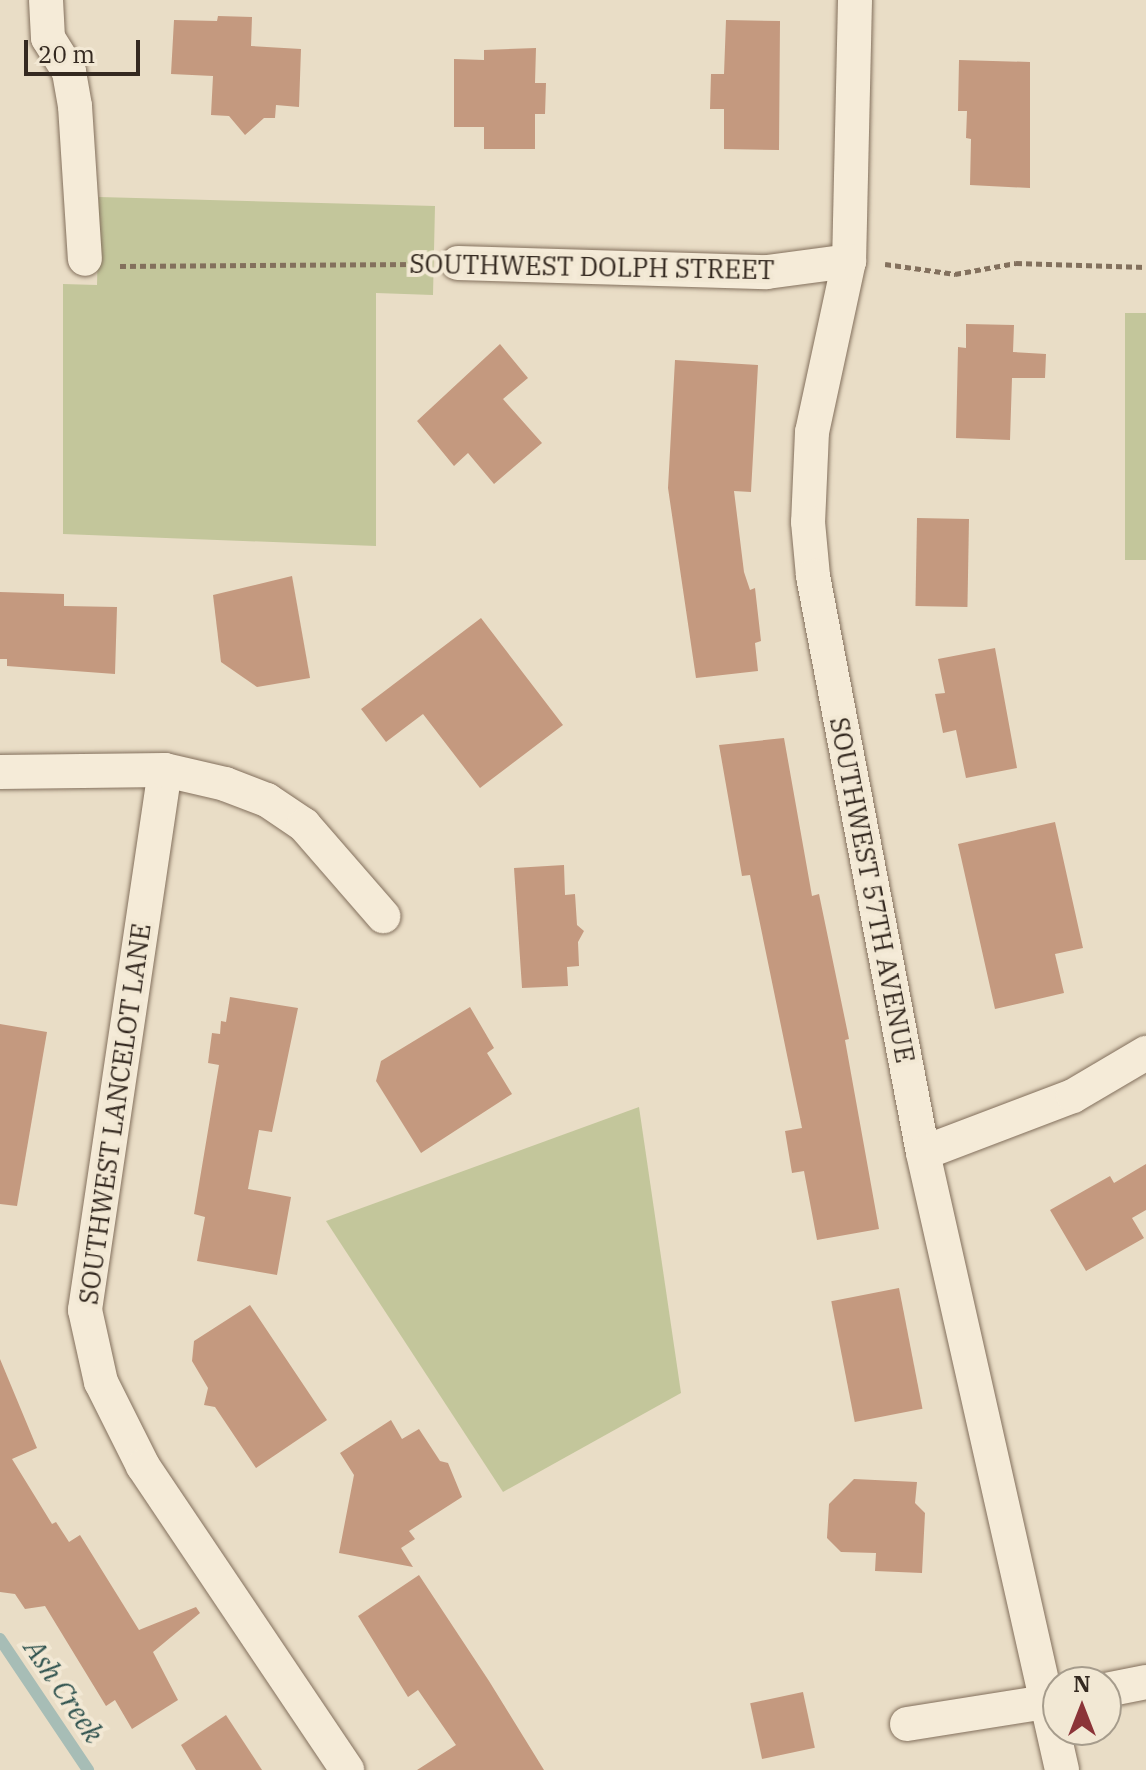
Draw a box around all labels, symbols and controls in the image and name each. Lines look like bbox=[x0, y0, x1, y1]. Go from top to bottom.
scale bar bbox=[28, 24, 144, 74]
text: 20 m bbox=[38, 38, 95, 70]
street label: SOUTHWEST DOLPH STREET bbox=[409, 248, 775, 286]
street label: SOUTHWEST 57TH AVENUE bbox=[823, 715, 921, 1065]
street label: SOUTHWEST LANCELOT LANE bbox=[73, 922, 157, 1306]
water label: Ash Creek bbox=[17, 1633, 111, 1749]
north arrow bbox=[1042, 1666, 1122, 1746]
text: N bbox=[1073, 1669, 1091, 1698]

